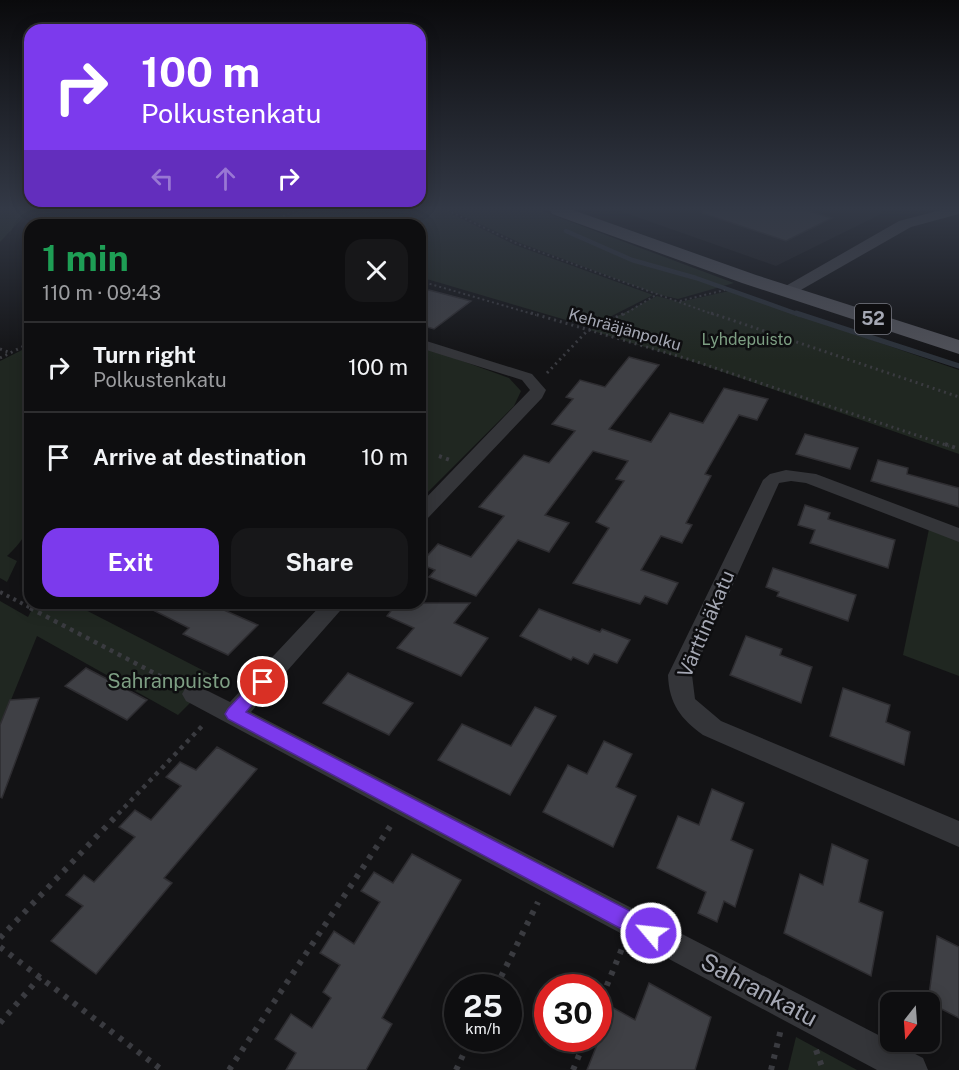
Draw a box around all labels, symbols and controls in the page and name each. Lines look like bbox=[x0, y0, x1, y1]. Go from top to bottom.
text: 100 m bbox=[141, 47, 260, 96]
icon: right bbox=[42, 48, 120, 126]
text: Polkustenkatu bbox=[141, 97, 321, 129]
icon: left bbox=[146, 162, 179, 195]
icon: ahead bbox=[209, 162, 242, 195]
icon: right bbox=[272, 162, 305, 195]
text: 1 min bbox=[42, 237, 129, 279]
button: close bbox=[345, 239, 408, 302]
text: 110 m · 09:43 bbox=[42, 281, 161, 305]
street label: Kehrääjänpolku bbox=[566, 304, 683, 355]
road number: 52 bbox=[855, 304, 891, 334]
park label: Lyhdepuisto bbox=[702, 330, 792, 349]
text: Turn right bbox=[93, 342, 196, 368]
icon: right bbox=[42, 351, 75, 384]
text: 100 m bbox=[348, 354, 408, 380]
text: Polkustenkatu bbox=[93, 368, 227, 392]
icon: arrive bbox=[42, 441, 75, 474]
text: Arrive at destination bbox=[93, 444, 306, 470]
text: 10 m bbox=[361, 444, 408, 470]
button: Exit bbox=[42, 528, 219, 597]
button: Share bbox=[231, 528, 408, 597]
street label: Värttinäkatu bbox=[673, 567, 739, 681]
pin bbox=[237, 656, 288, 707]
icon: arrive bbox=[246, 665, 279, 698]
park label: Sahranpuisto bbox=[107, 669, 231, 693]
position arrow bbox=[619, 901, 683, 965]
street label: Sahrankatu bbox=[696, 947, 823, 1032]
speed limit sign: 30 bbox=[534, 974, 612, 1052]
text: 25 bbox=[463, 988, 503, 1024]
north arrow bbox=[880, 992, 940, 1052]
map controls bbox=[880, 992, 940, 1052]
text: km/h bbox=[465, 1020, 501, 1037]

